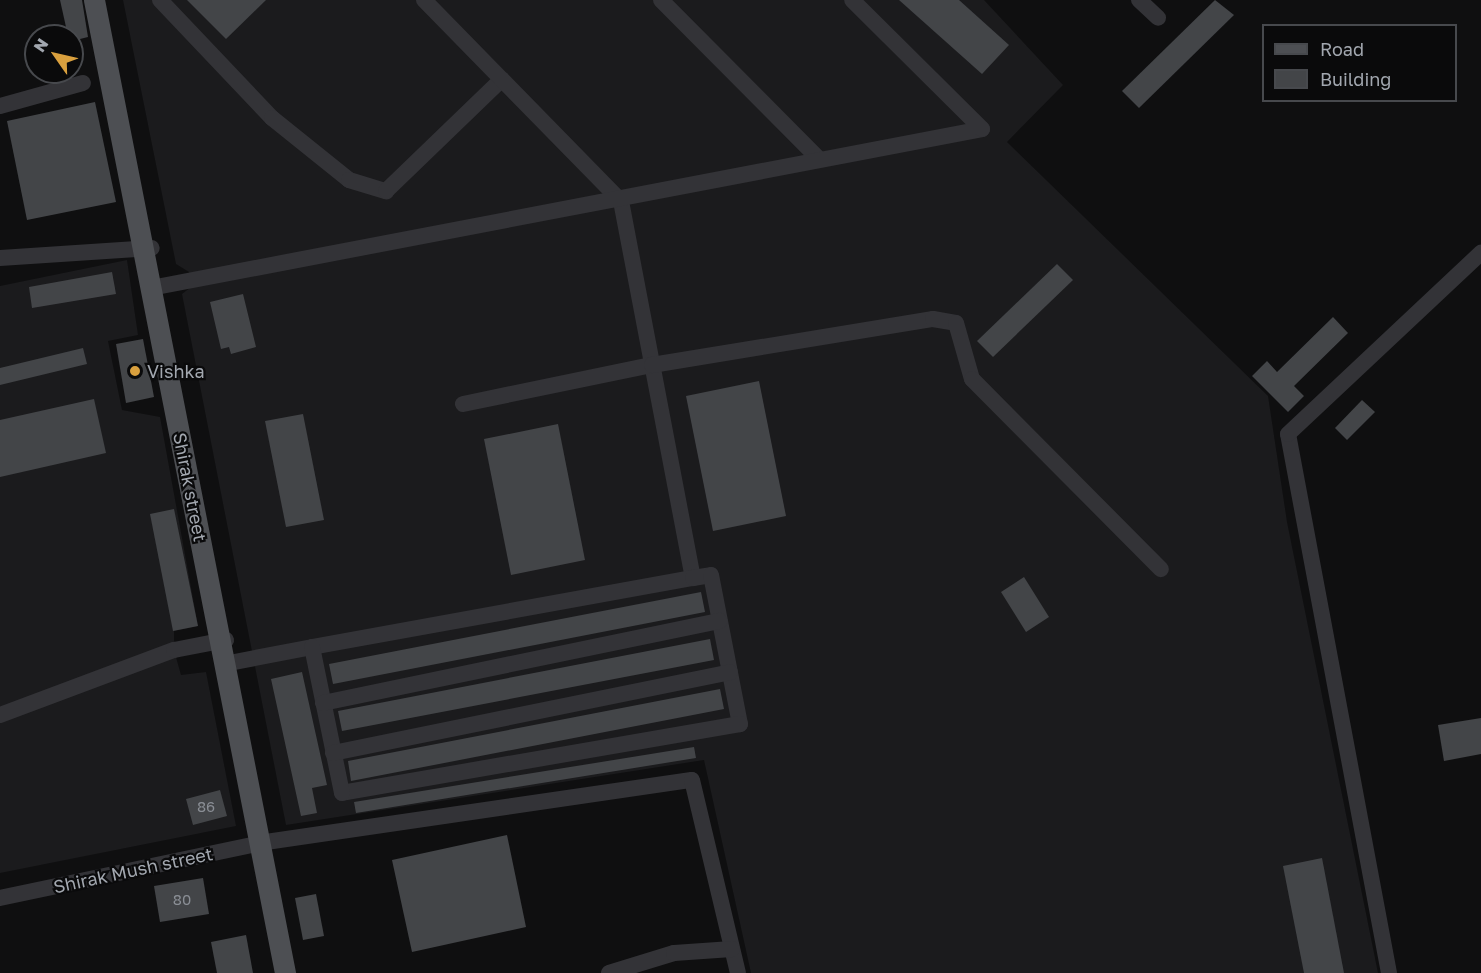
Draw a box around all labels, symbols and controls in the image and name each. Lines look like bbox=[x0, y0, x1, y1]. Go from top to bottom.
north arrow bbox=[24, 24, 84, 84]
legend bbox=[1262, 24, 1457, 102]
text: N bbox=[29, 34, 52, 56]
text: Road bbox=[1320, 38, 1364, 60]
text: Building bbox=[1320, 68, 1391, 90]
place label: Vishka bbox=[147, 360, 205, 382]
marker: Vishka bbox=[128, 364, 142, 378]
street label: Shirak street bbox=[169, 431, 211, 543]
house number: 86 bbox=[197, 798, 215, 816]
street label: Shirak Mush street bbox=[51, 843, 215, 897]
house number: 80 bbox=[173, 891, 191, 909]

